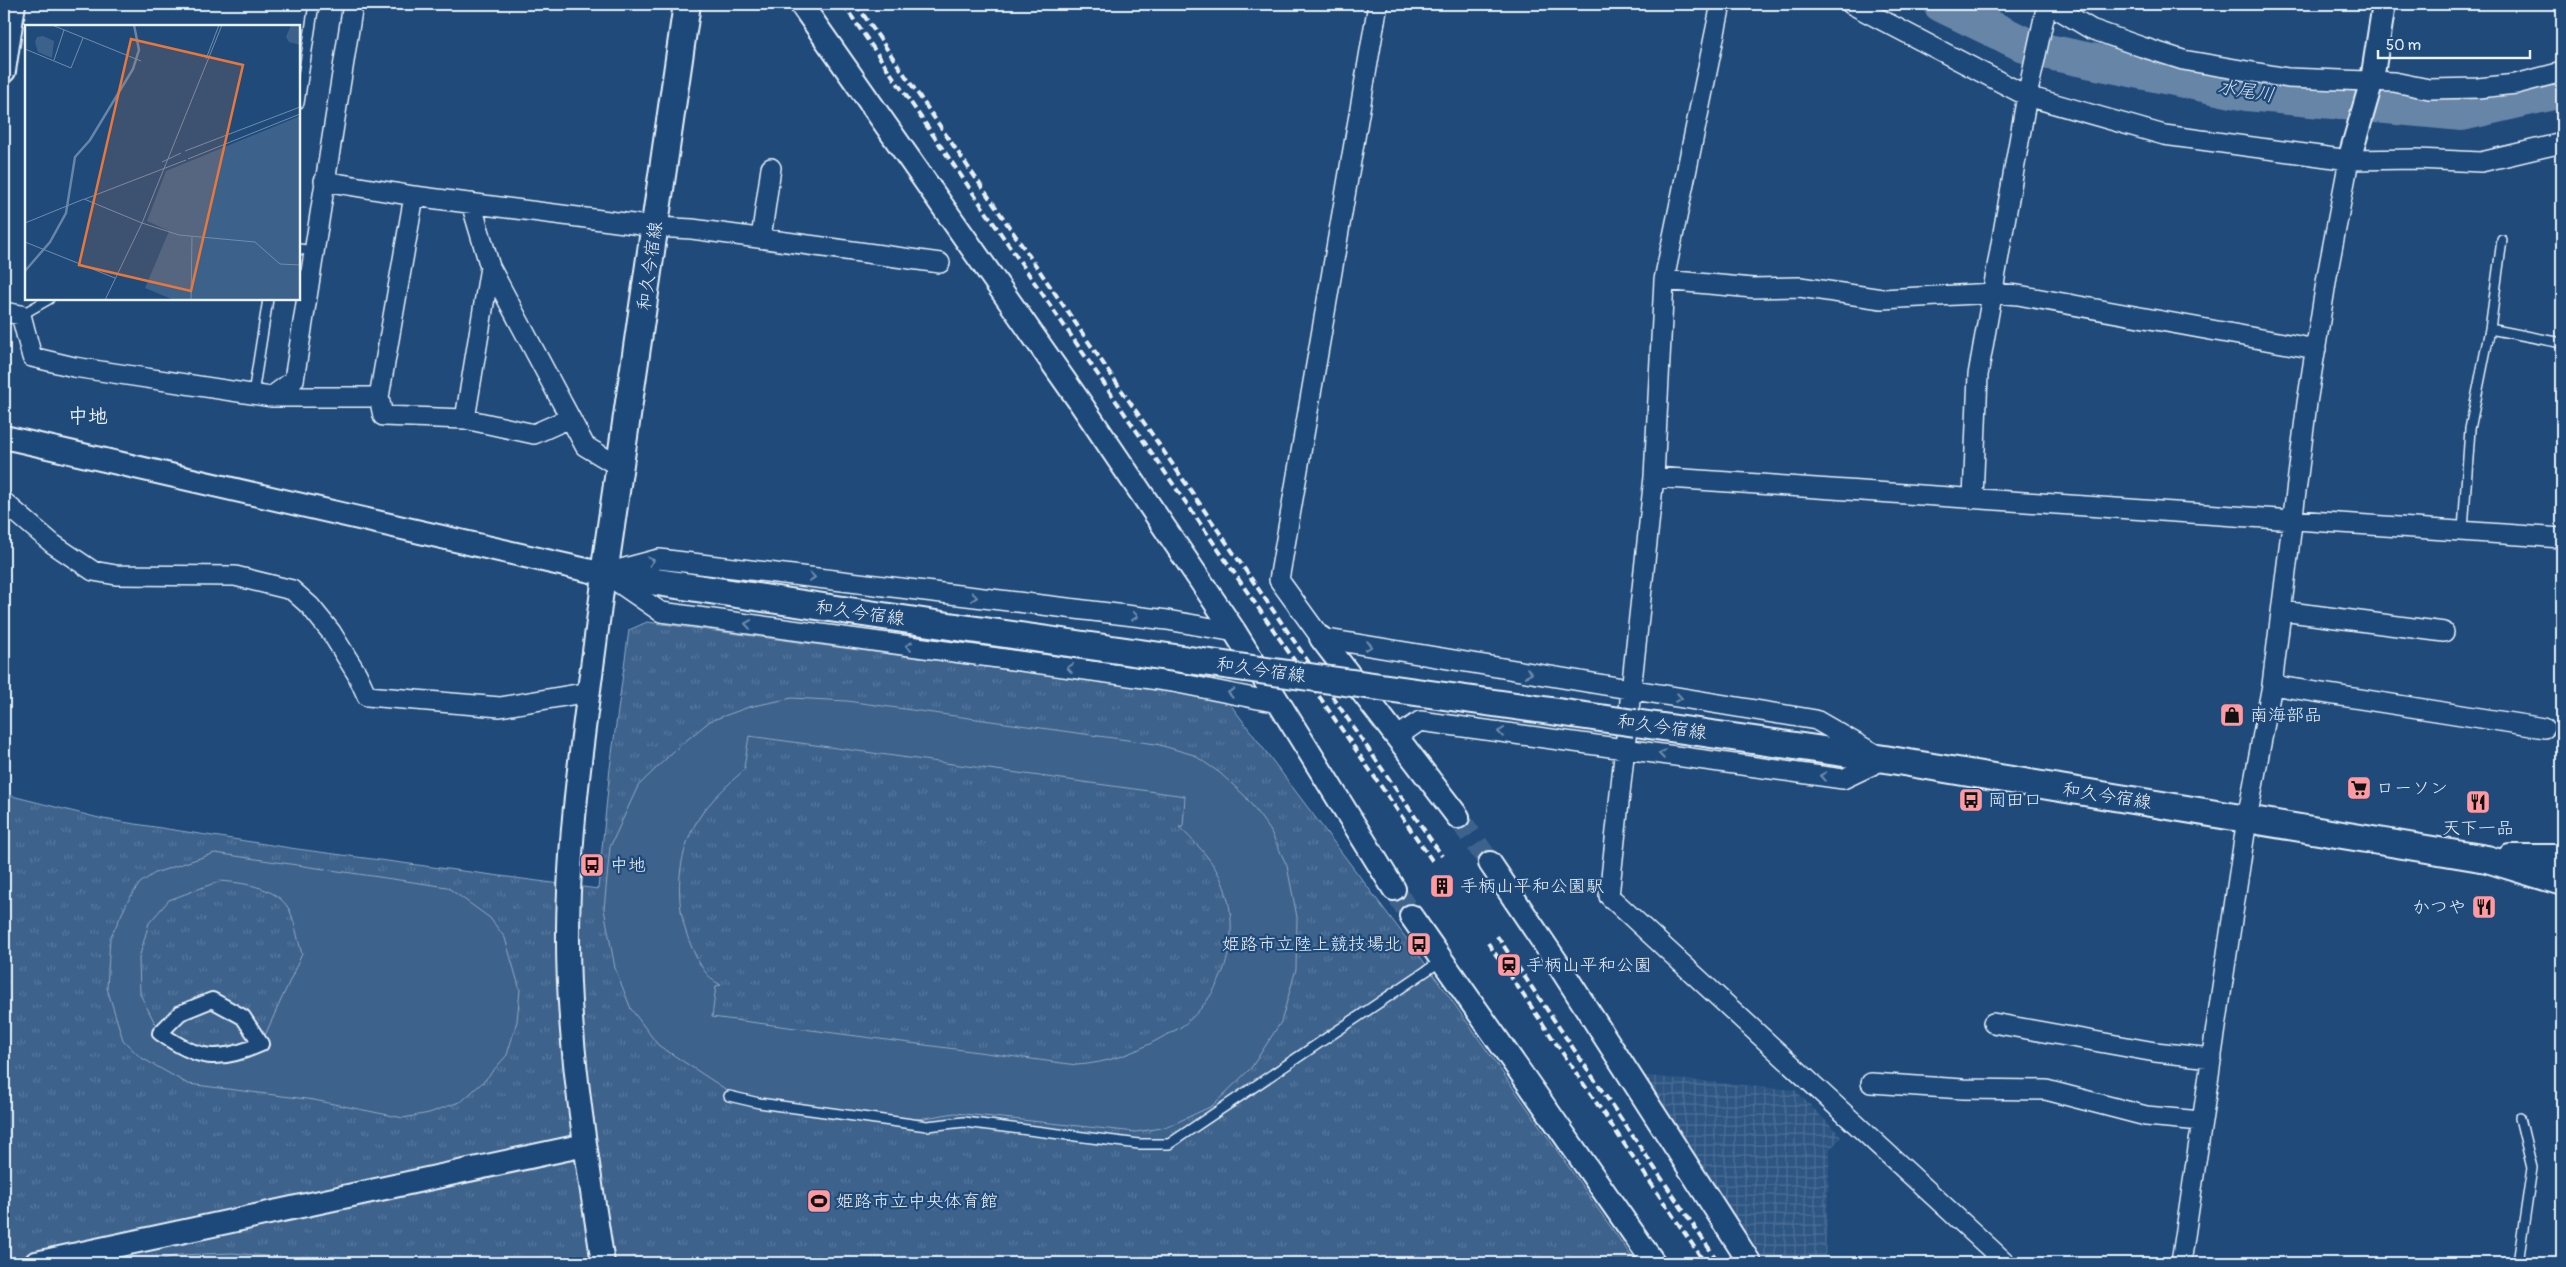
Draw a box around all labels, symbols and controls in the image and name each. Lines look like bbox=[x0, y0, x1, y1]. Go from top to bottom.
inset map bbox=[25, 25, 300, 300]
scale bar bbox=[2378, 28, 2531, 60]
text: 50 m bbox=[2386, 36, 2421, 55]
water label: 水尾川 bbox=[2216, 75, 2276, 107]
street label: 和久今宿線 bbox=[632, 220, 668, 312]
district label: 中地 bbox=[68, 404, 108, 429]
one-way arrow bbox=[647, 556, 656, 567]
one-way arrow bbox=[809, 571, 817, 582]
one-way arrow bbox=[970, 591, 978, 602]
street label: 和久今宿線 bbox=[814, 595, 906, 631]
one-way arrow bbox=[1131, 610, 1139, 621]
one-way arrow bbox=[744, 619, 752, 630]
one-way arrow bbox=[1365, 640, 1373, 651]
one-way arrow bbox=[905, 641, 913, 652]
street label: 和久今宿線 bbox=[1215, 652, 1307, 688]
one-way arrow bbox=[1066, 663, 1074, 674]
one-way arrow bbox=[1525, 667, 1534, 677]
one-way arrow bbox=[1226, 688, 1235, 699]
one-way arrow bbox=[1675, 692, 1684, 702]
shop icon: 南海部品 bbox=[2219, 702, 2245, 728]
place label: 南海部品 bbox=[2250, 704, 2322, 727]
street label: 和久今宿線 bbox=[1616, 709, 1708, 745]
one-way arrow bbox=[1497, 727, 1505, 738]
one-way arrow bbox=[1658, 749, 1667, 759]
one-way arrow bbox=[1819, 771, 1827, 782]
supermarket icon: ローソン bbox=[2346, 775, 2372, 801]
place label: ローソン bbox=[2376, 777, 2448, 800]
street label: 和久今宿線 bbox=[2061, 778, 2153, 814]
bus stop icon: 岡田口 bbox=[1958, 787, 1984, 813]
place label: 岡田口 bbox=[1988, 789, 2042, 812]
restaurant icon: 天下一品 bbox=[2465, 789, 2491, 815]
place label: 天下一品 bbox=[2442, 817, 2514, 840]
bus stop icon: 中地 bbox=[579, 852, 605, 878]
place label: 中地 bbox=[610, 854, 646, 877]
building icon: 手柄山平和公園駅 bbox=[1429, 873, 1455, 899]
place label: 手柄山平和公園駅 bbox=[1460, 875, 1604, 898]
restaurant icon: かつや bbox=[2471, 894, 2497, 920]
place label: かつや bbox=[2412, 896, 2466, 919]
bus stop icon: 姫路市立陸上競技場北 bbox=[1406, 931, 1432, 957]
place label: 姫路市立陸上競技場北 bbox=[1222, 933, 1402, 956]
station icon: 手柄山平和公園 bbox=[1496, 952, 1522, 978]
place label: 手柄山平和公園 bbox=[1526, 954, 1652, 977]
sports icon: 姫路市立中央体育館 bbox=[806, 1188, 832, 1214]
place label: 姫路市立中央体育館 bbox=[836, 1190, 998, 1213]

